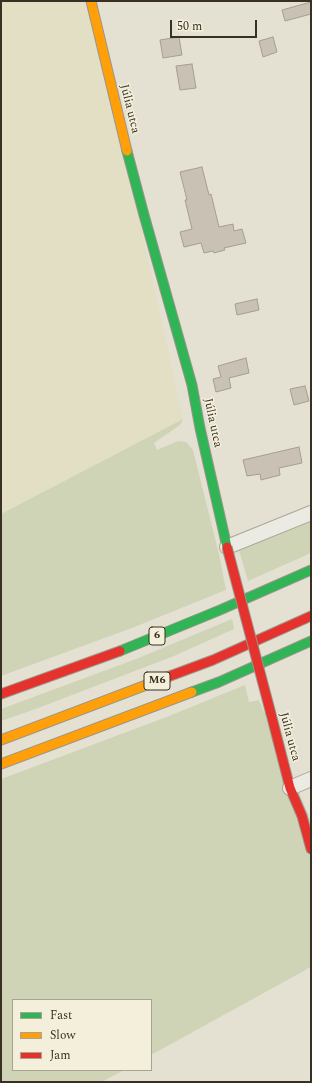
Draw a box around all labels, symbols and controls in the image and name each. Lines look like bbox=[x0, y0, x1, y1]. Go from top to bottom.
scale bar bbox=[172, 12, 259, 38]
text: 50 m bbox=[177, 17, 202, 36]
street label: Júlia utca bbox=[116, 83, 142, 135]
street label: Júlia utca bbox=[200, 397, 224, 449]
road number: 6 bbox=[149, 627, 165, 645]
road number: M6 bbox=[144, 672, 170, 690]
street label: Júlia utca bbox=[276, 711, 302, 763]
legend bbox=[12, 999, 152, 1071]
text: Fast bbox=[50, 1006, 72, 1025]
text: Slow bbox=[50, 1026, 75, 1045]
text: Jam bbox=[50, 1046, 71, 1065]

